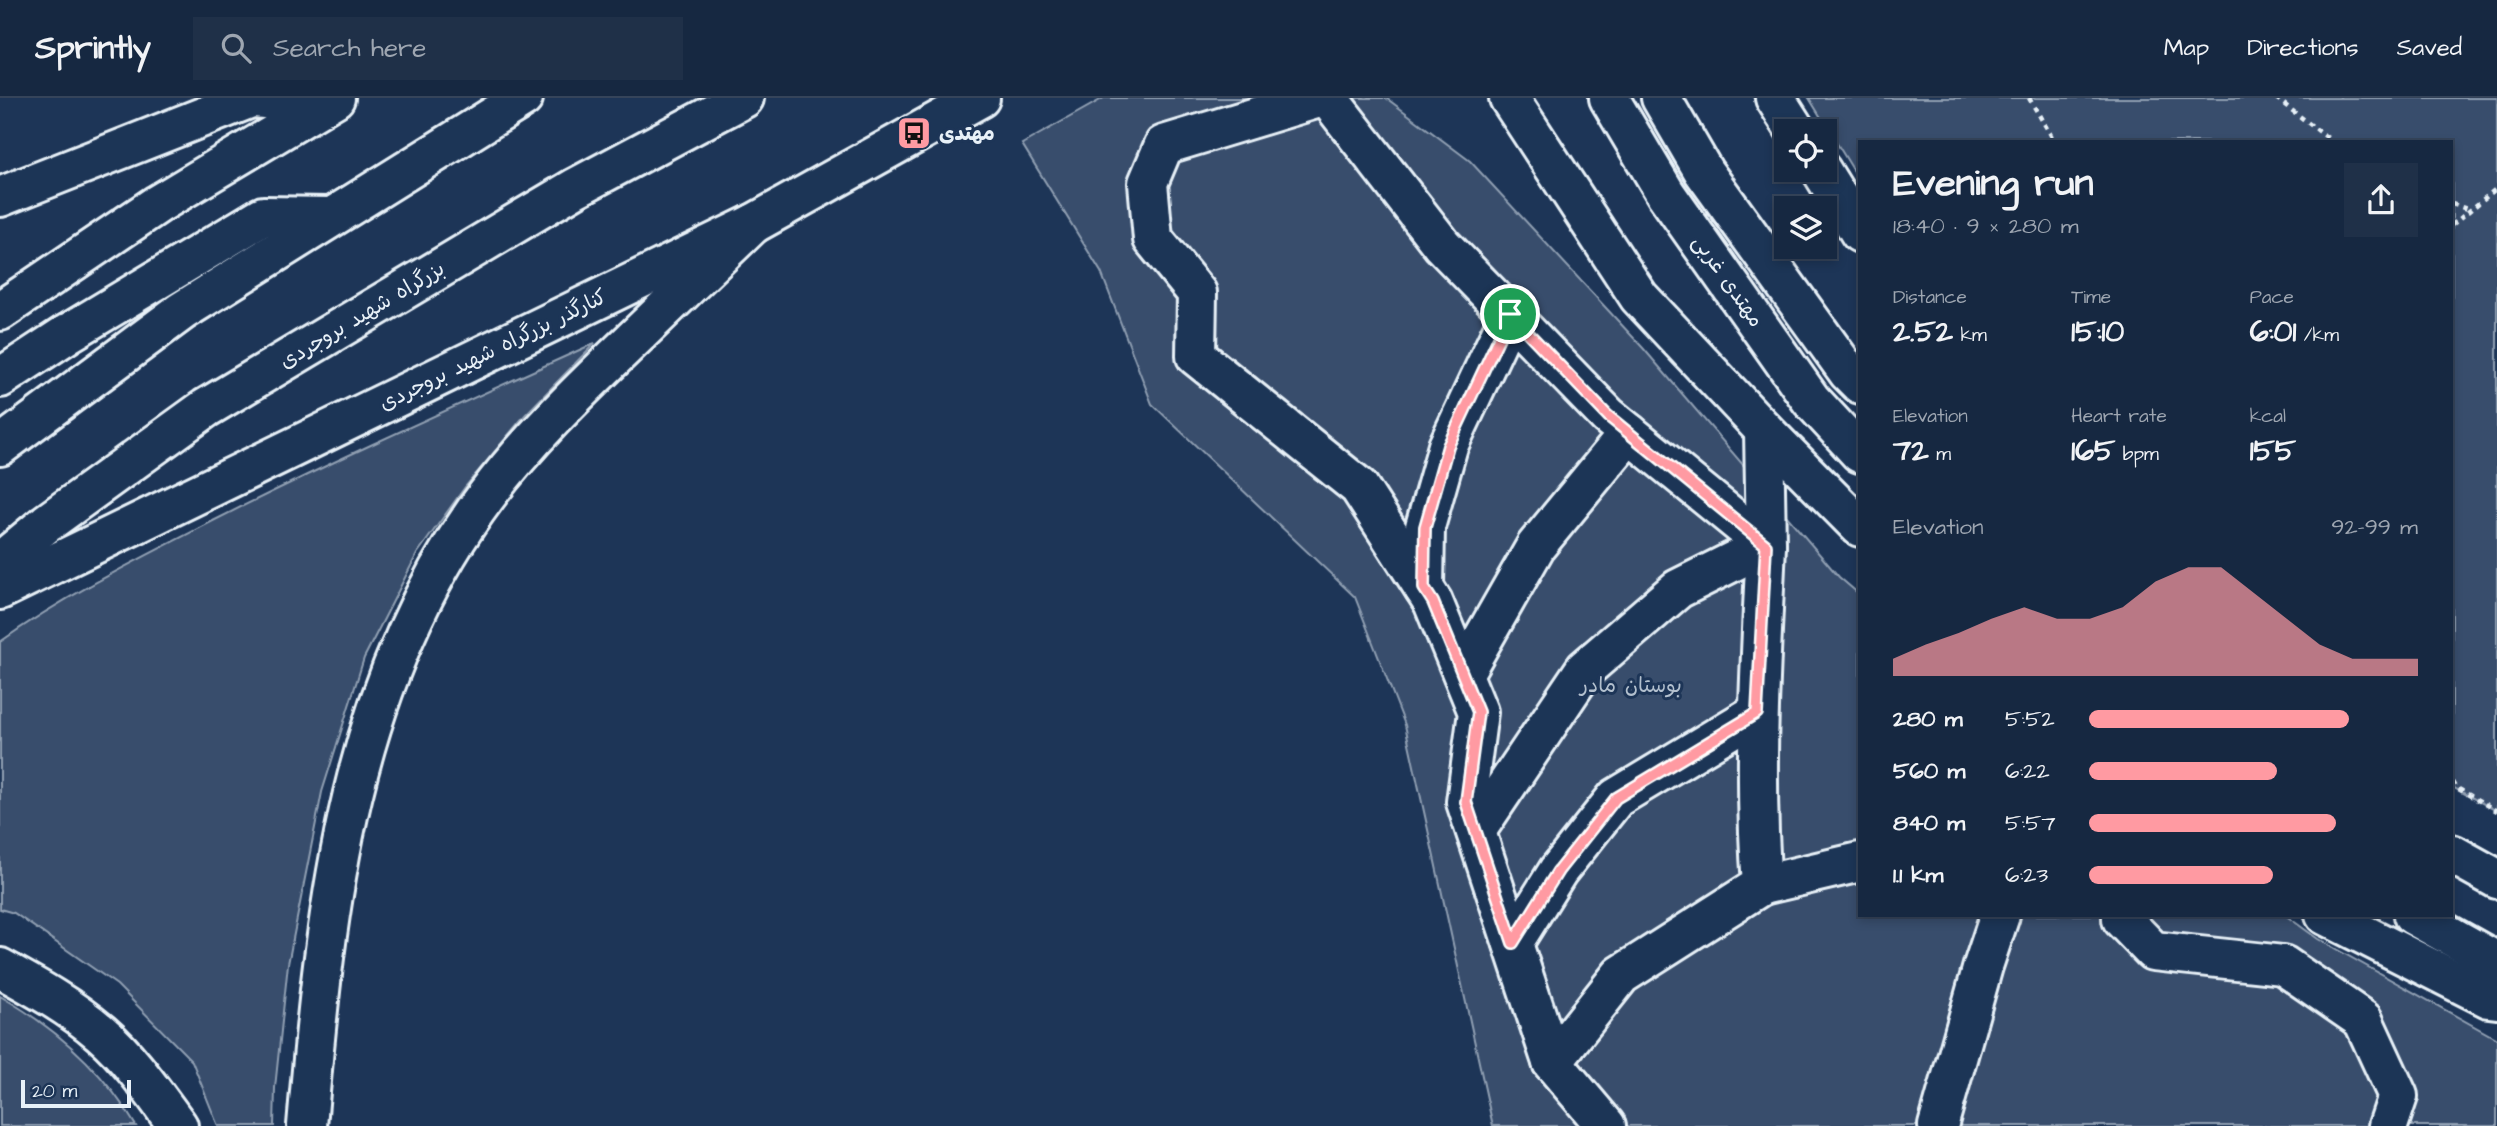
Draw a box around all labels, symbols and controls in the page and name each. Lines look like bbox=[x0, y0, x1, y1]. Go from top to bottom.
search box bbox=[193, 17, 683, 80]
text: Sprintly bbox=[35, 25, 151, 71]
icon: search bbox=[217, 29, 255, 67]
text: Search here bbox=[273, 30, 426, 66]
text: Map bbox=[2164, 31, 2209, 65]
text: Directions bbox=[2247, 31, 2359, 65]
text: Saved bbox=[2397, 31, 2462, 65]
bus stop icon: مهتدی bbox=[895, 114, 933, 152]
place label: مهتدی bbox=[939, 119, 995, 148]
map controls bbox=[1774, 119, 1837, 259]
button: locate bbox=[1774, 119, 1837, 182]
text: Evening run bbox=[1893, 158, 2094, 210]
button: share bbox=[2344, 163, 2418, 237]
button: layers bbox=[1774, 196, 1837, 259]
text: 18:40 · 9 × 280 m bbox=[1893, 210, 2079, 242]
street label: مهتدی غربی bbox=[1685, 229, 1771, 333]
street label: بزرگراه شهید بروجردی bbox=[274, 254, 450, 376]
street label: کنارگذر بزرگراه شهید بروجردی bbox=[374, 282, 612, 418]
pin bbox=[1480, 284, 1540, 344]
text: Distance bbox=[1893, 284, 1967, 311]
text: Time bbox=[2071, 284, 2111, 311]
text: Pace bbox=[2250, 284, 2294, 311]
icon: arrive bbox=[1491, 295, 1529, 333]
text: 2.52 bbox=[1893, 311, 1953, 353]
text: 15:10 bbox=[2071, 311, 2124, 353]
text: 6:01 bbox=[2250, 311, 2296, 353]
text: km bbox=[1953, 322, 1987, 349]
text: /km bbox=[2296, 322, 2339, 349]
text: Elevation bbox=[1893, 403, 1968, 430]
text: Heart rate bbox=[2071, 403, 2167, 430]
text: kcal bbox=[2250, 403, 2286, 430]
text: 72 bbox=[1893, 430, 1929, 472]
text: 165 bbox=[2071, 430, 2115, 472]
text: 155 bbox=[2250, 430, 2296, 472]
text: m bbox=[1929, 441, 1951, 468]
text: bpm bbox=[2115, 441, 2159, 468]
text: Elevation bbox=[1893, 511, 1984, 543]
text: 92–99 m bbox=[2331, 511, 2418, 543]
park label: بوستان مادر bbox=[1578, 671, 1682, 700]
text: 280 m bbox=[1893, 703, 1963, 735]
text: 5:52 bbox=[2005, 703, 2055, 735]
text: 560 m bbox=[1893, 755, 1965, 787]
text: 6:22 bbox=[2005, 755, 2050, 787]
text: 840 m bbox=[1893, 807, 1965, 839]
text: 5:57 bbox=[2005, 807, 2056, 839]
text: 1.1 km bbox=[1893, 859, 1943, 891]
text: 6:23 bbox=[2005, 859, 2048, 891]
scale bar bbox=[21, 1077, 131, 1109]
text: 20 m bbox=[32, 1078, 77, 1105]

